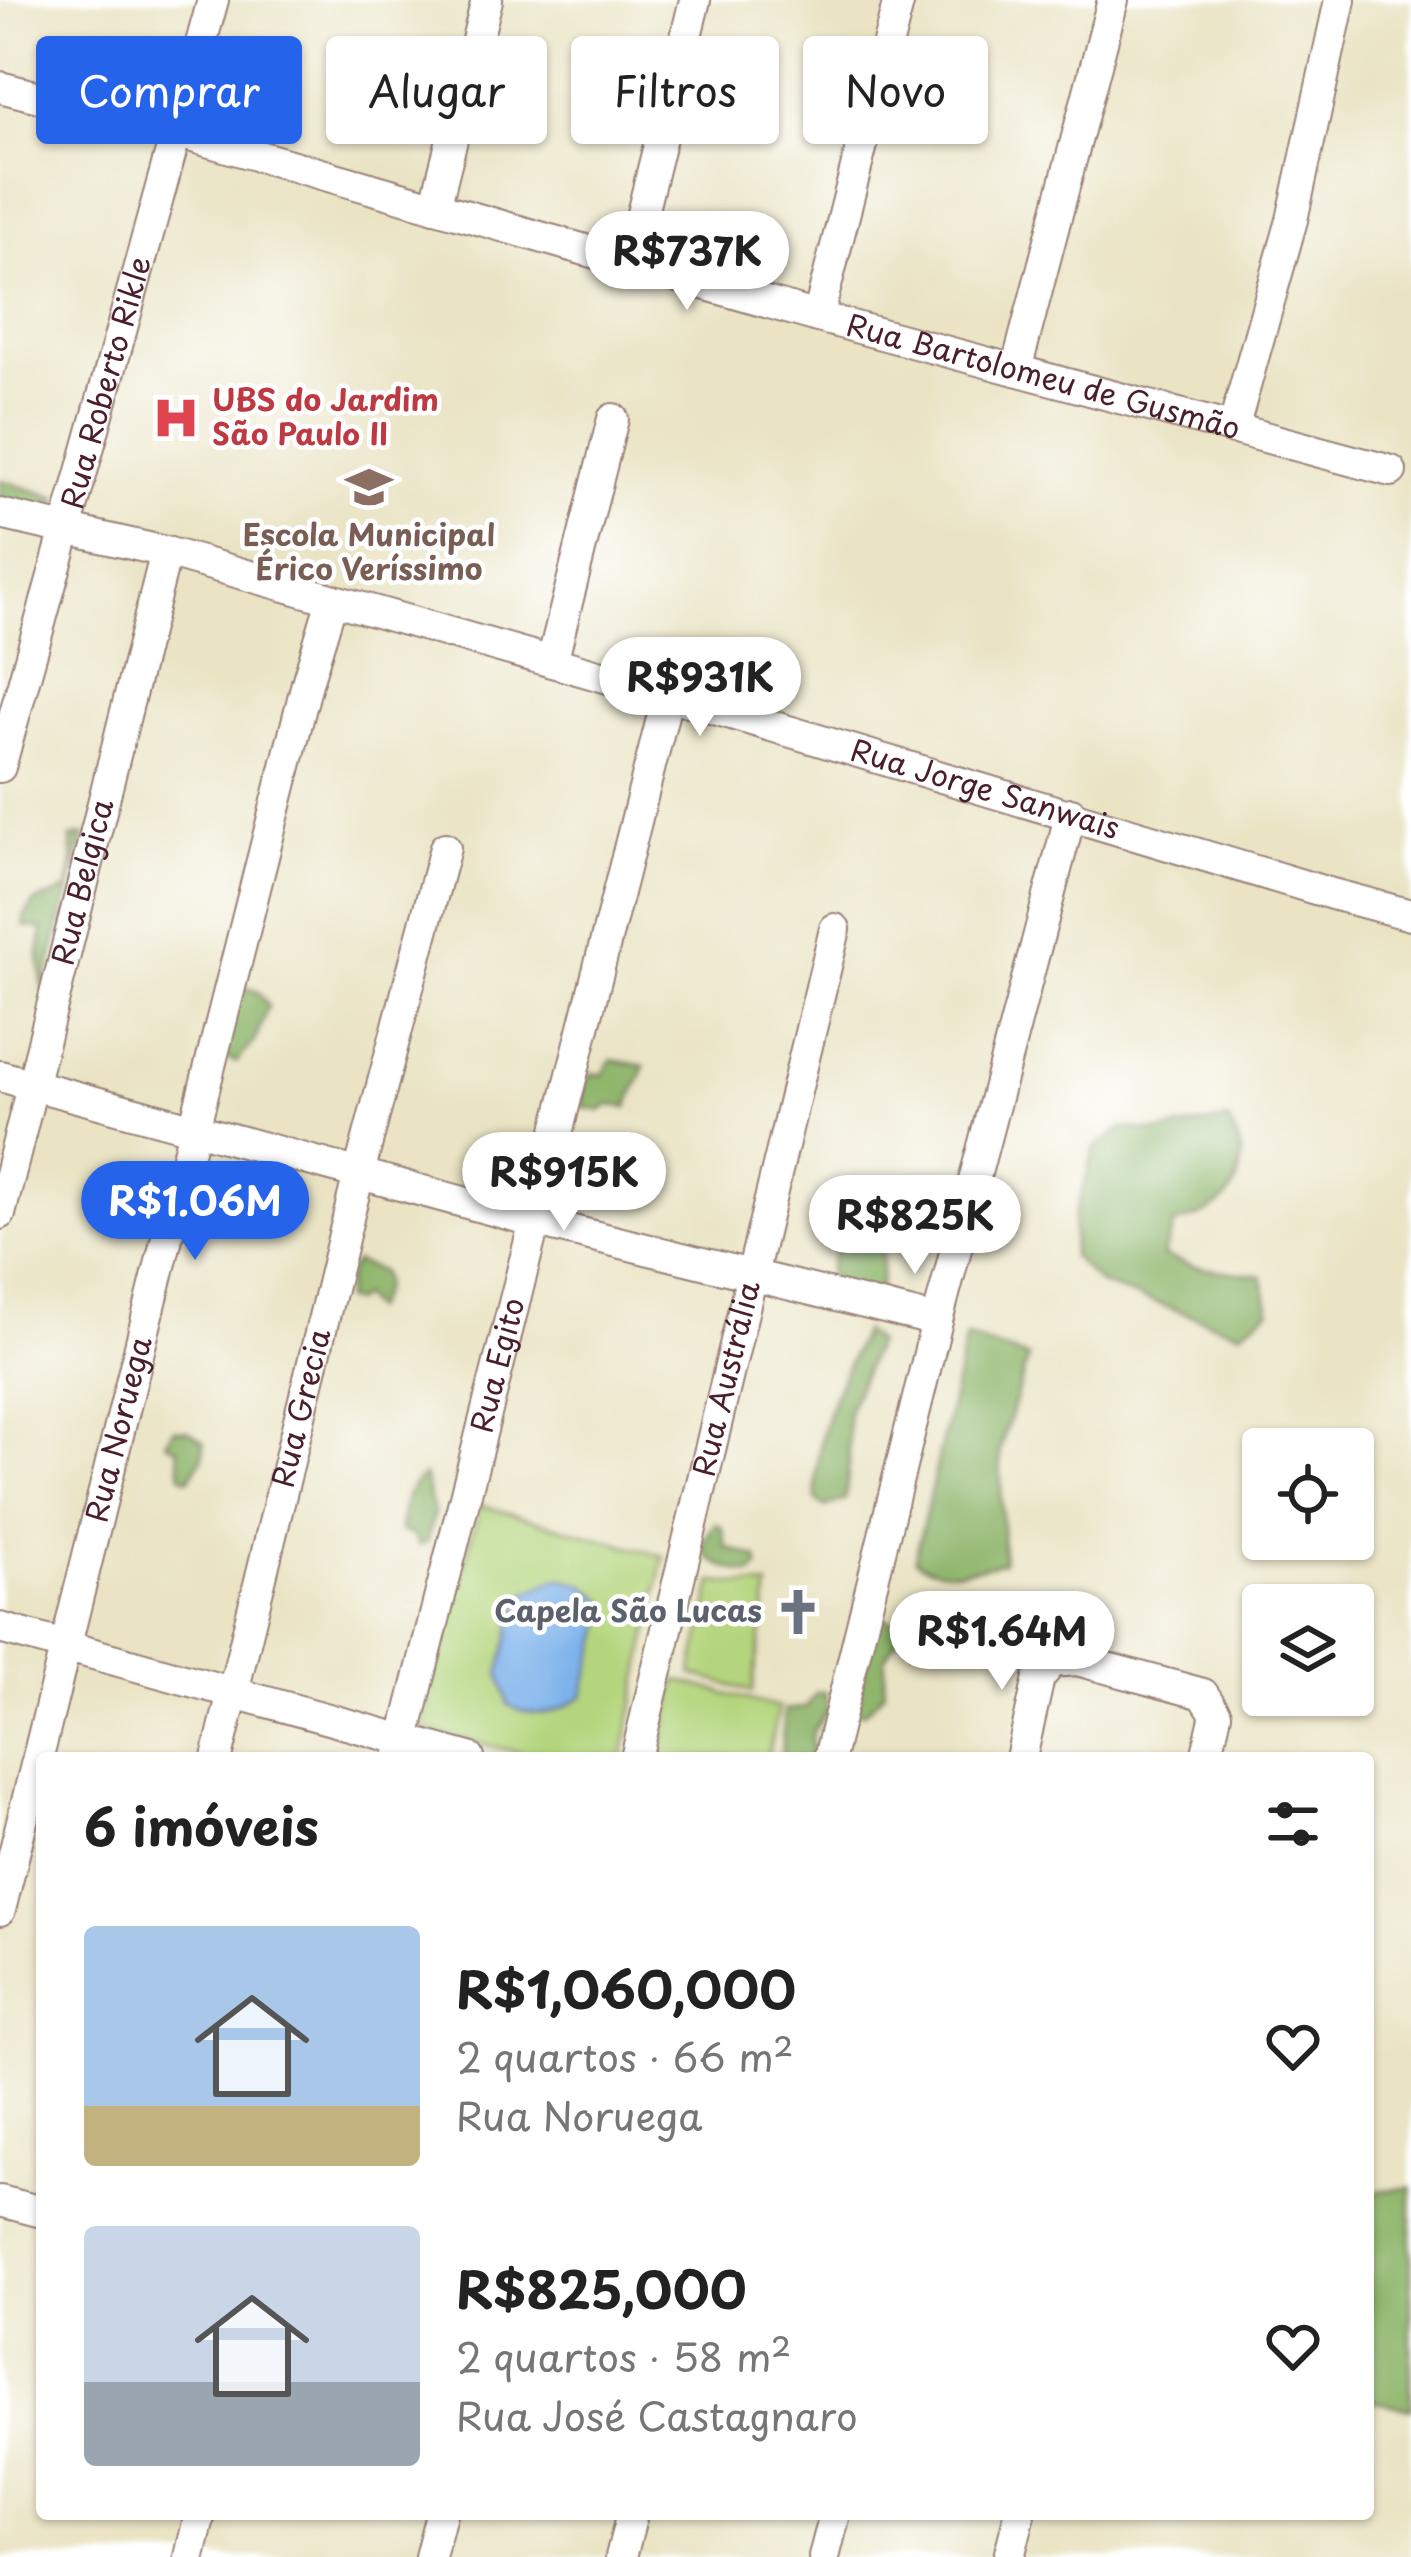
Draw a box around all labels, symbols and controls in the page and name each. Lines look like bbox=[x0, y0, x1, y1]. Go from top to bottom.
chip: Comprar bbox=[36, 36, 302, 144]
chip: Alugar bbox=[326, 36, 547, 144]
chip: Filtros bbox=[571, 36, 779, 144]
chip: Novo bbox=[803, 36, 988, 144]
pin: R$737K bbox=[589, 211, 785, 313]
text: R$737K bbox=[612, 220, 762, 279]
street label: Rua Roberto Rikle bbox=[48, 250, 161, 513]
street label: Rua Bartolomeu de Gusmão bbox=[842, 301, 1246, 450]
place label: UBS do Jardim São Paulo II bbox=[212, 376, 439, 455]
hospital icon: UBS do Jardim São Paulo II bbox=[151, 393, 201, 443]
school or university icon: Escola Municipal Érico Veríssimo bbox=[344, 462, 394, 512]
place label: Escola Municipal Érico Veríssimo bbox=[243, 511, 495, 590]
pin: R$931K bbox=[602, 637, 798, 739]
text: R$931K bbox=[626, 646, 774, 705]
street label: Rua Jorge Sanwais bbox=[846, 726, 1125, 849]
street label: Rua Belgica bbox=[38, 794, 123, 969]
pin: R$915K bbox=[466, 1132, 662, 1234]
text: R$915K bbox=[489, 1141, 639, 1200]
pin: R$1.06M bbox=[84, 1161, 306, 1263]
text: R$1.06M bbox=[108, 1170, 282, 1229]
pin: R$825K bbox=[817, 1175, 1013, 1277]
text: R$825K bbox=[836, 1184, 994, 1243]
street label: Rua Austrália bbox=[679, 1275, 770, 1481]
street label: Rua Egito bbox=[457, 1292, 535, 1437]
street label: Rua Grecia bbox=[259, 1323, 341, 1492]
street label: Rua Noruega bbox=[72, 1331, 162, 1526]
map controls bbox=[1242, 1428, 1374, 1716]
button: locate bbox=[1242, 1428, 1374, 1560]
button: layers bbox=[1242, 1584, 1374, 1716]
place label: Capela São Lucas bbox=[494, 1587, 762, 1632]
church icon: Capela São Lucas bbox=[773, 1587, 823, 1637]
pin: R$1.64M bbox=[891, 1591, 1113, 1693]
text: R$1.64M bbox=[917, 1600, 1087, 1659]
text: 6 imóveis bbox=[84, 1786, 319, 1863]
icon: filters bbox=[1260, 1791, 1326, 1857]
text: R$1,060,000 bbox=[456, 1949, 796, 2026]
icon: home bbox=[180, 1974, 324, 2118]
icon: heart bbox=[1260, 2013, 1326, 2079]
text: 2 quartos · 66 m² bbox=[456, 2026, 794, 2085]
text: Rua Noruega bbox=[456, 2085, 703, 2144]
text: R$825,000 bbox=[456, 2249, 747, 2326]
icon: home bbox=[180, 2274, 324, 2418]
icon: heart bbox=[1260, 2313, 1326, 2379]
text: 2 quartos · 58 m² bbox=[456, 2326, 791, 2385]
text: Rua José Castagnaro bbox=[456, 2385, 858, 2444]

